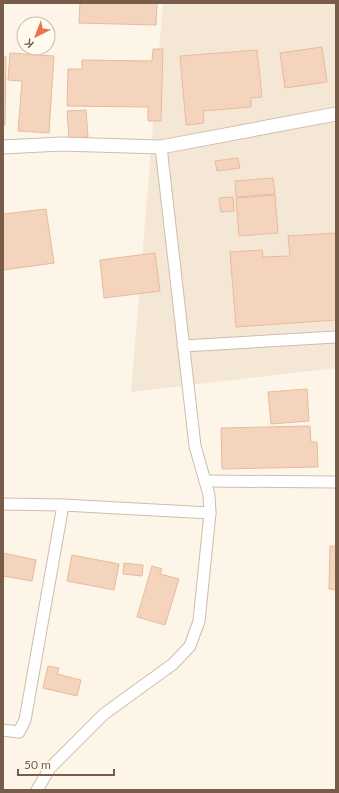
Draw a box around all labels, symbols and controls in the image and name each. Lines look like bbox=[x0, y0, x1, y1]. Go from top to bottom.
north arrow bbox=[16, 16, 56, 56]
text: K bbox=[21, 36, 36, 51]
scale bar bbox=[18, 751, 114, 777]
text: 50 m bbox=[24, 757, 51, 772]

